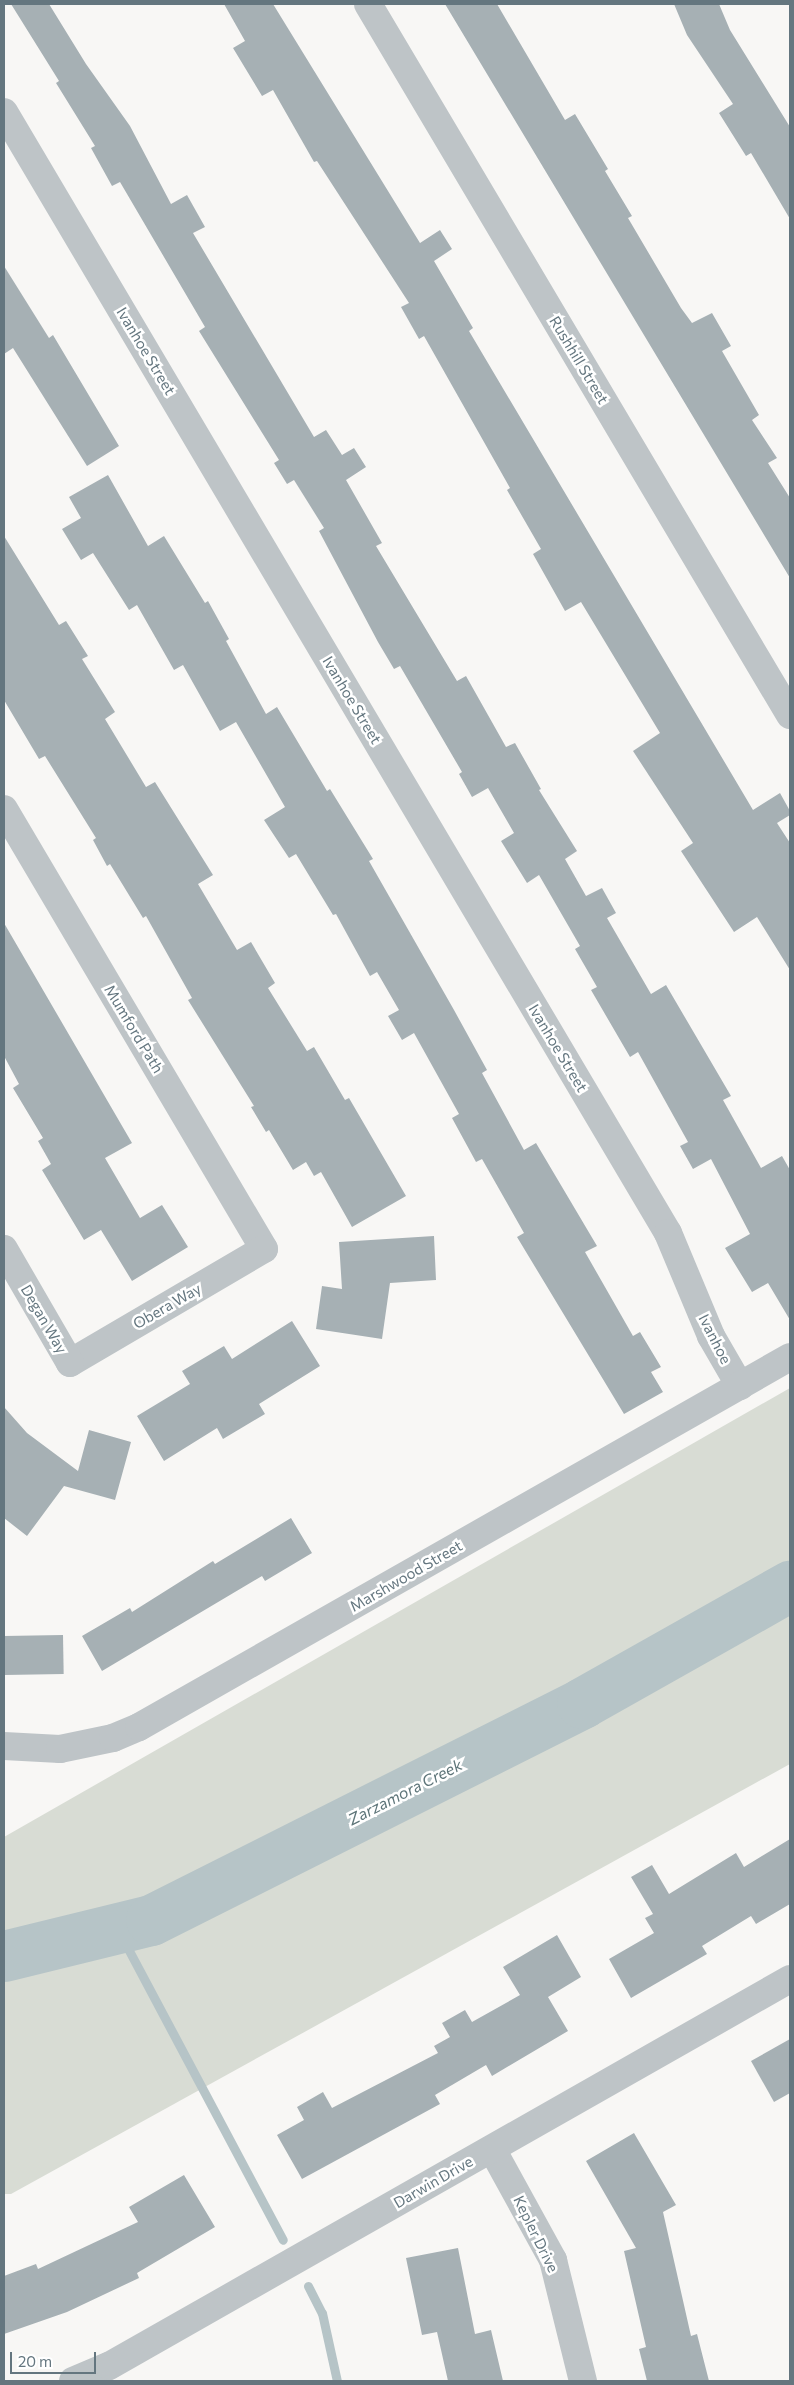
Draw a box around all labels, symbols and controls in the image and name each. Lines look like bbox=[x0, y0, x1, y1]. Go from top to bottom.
street label: Ivanhoe Street bbox=[113, 304, 179, 398]
street label: Rushhill Street bbox=[546, 313, 612, 407]
street label: Ivanhoe Street bbox=[319, 653, 385, 747]
street label: Mumford Path bbox=[101, 982, 167, 1076]
street label: Ivanhoe Street bbox=[525, 1001, 591, 1095]
street label: Obera Way bbox=[130, 1279, 204, 1333]
street label: Degan Way bbox=[17, 1281, 71, 1357]
street label: Ivanhoe bbox=[695, 1311, 735, 1367]
street label: Marshwood Street bbox=[347, 1537, 465, 1615]
water label: Zarzamora Creek bbox=[345, 1755, 465, 1829]
street label: Darwin Drive bbox=[390, 2152, 476, 2212]
street label: Kepler Drive bbox=[510, 2193, 562, 2275]
scale bar bbox=[12, 2342, 99, 2374]
text: 20 m bbox=[18, 2352, 52, 2370]

